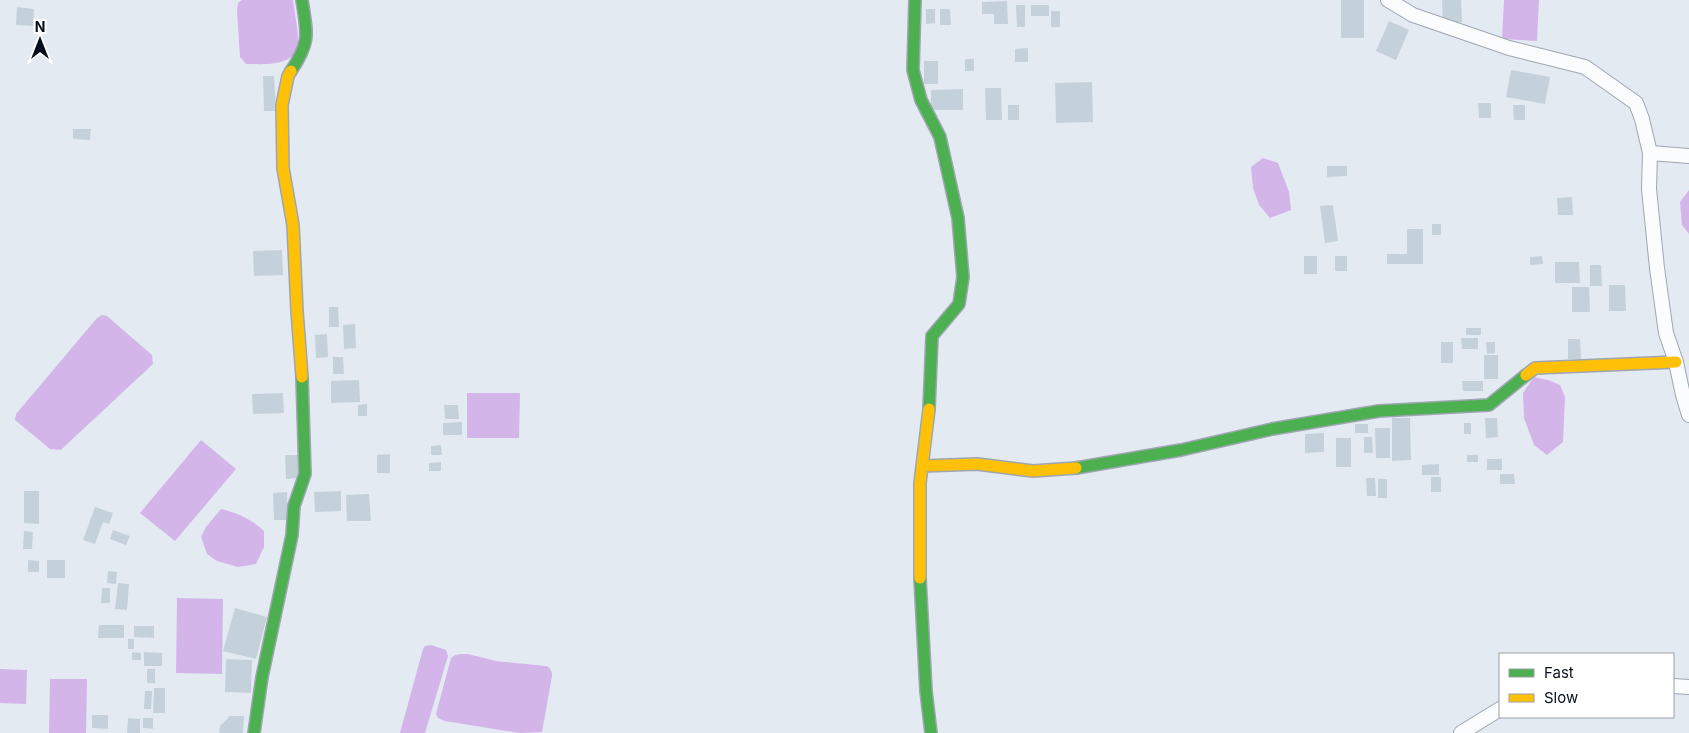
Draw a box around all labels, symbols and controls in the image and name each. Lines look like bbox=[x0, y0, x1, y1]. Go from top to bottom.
north arrow bbox=[15, 15, 65, 65]
text: N bbox=[35, 18, 45, 35]
legend bbox=[1499, 653, 1674, 718]
text: Fast bbox=[1544, 663, 1574, 682]
text: Slow bbox=[1544, 688, 1578, 707]

